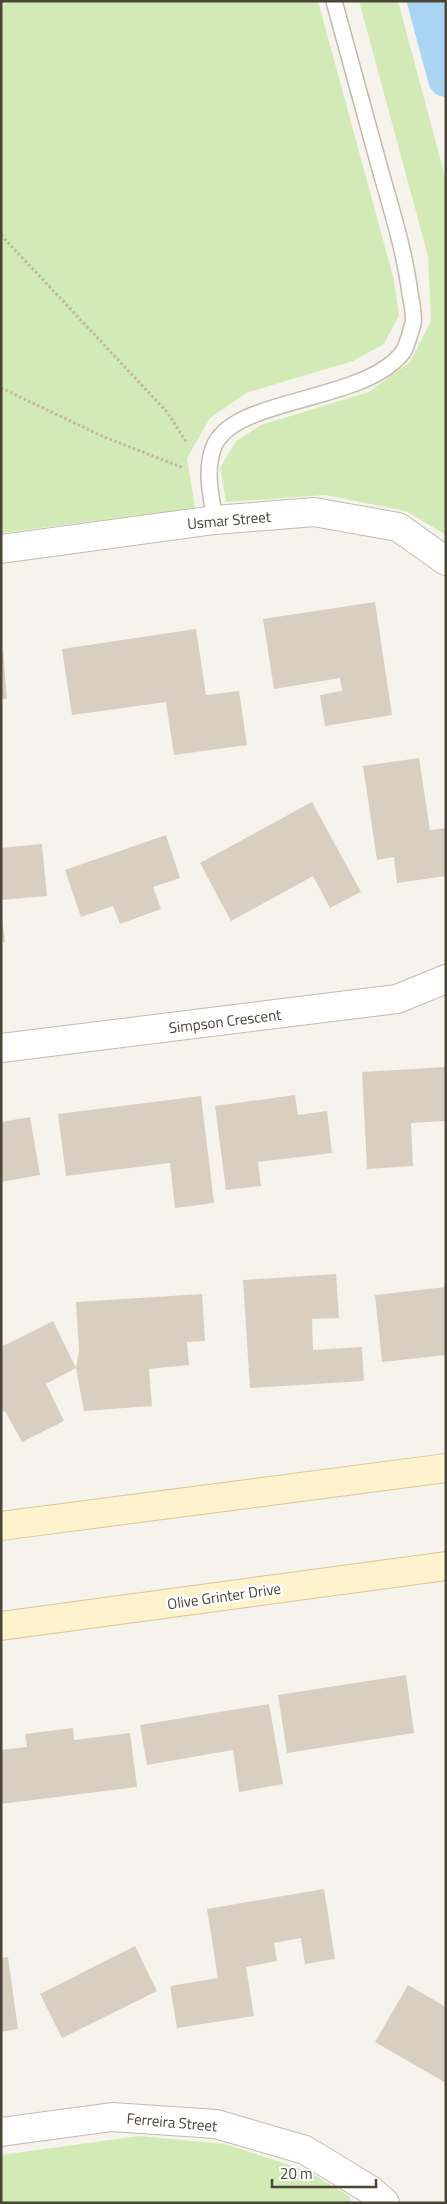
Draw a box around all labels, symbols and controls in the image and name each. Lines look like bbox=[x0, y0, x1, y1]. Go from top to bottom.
street label: Usmar Street bbox=[186, 505, 272, 535]
street label: Simpson Crescent bbox=[167, 1003, 283, 1039]
street label: Olive Grinter Drive bbox=[166, 1577, 282, 1615]
street label: Ferreira Street bbox=[126, 2107, 219, 2137]
scale bar bbox=[272, 2156, 376, 2188]
text: 20 m bbox=[280, 2162, 313, 2185]

